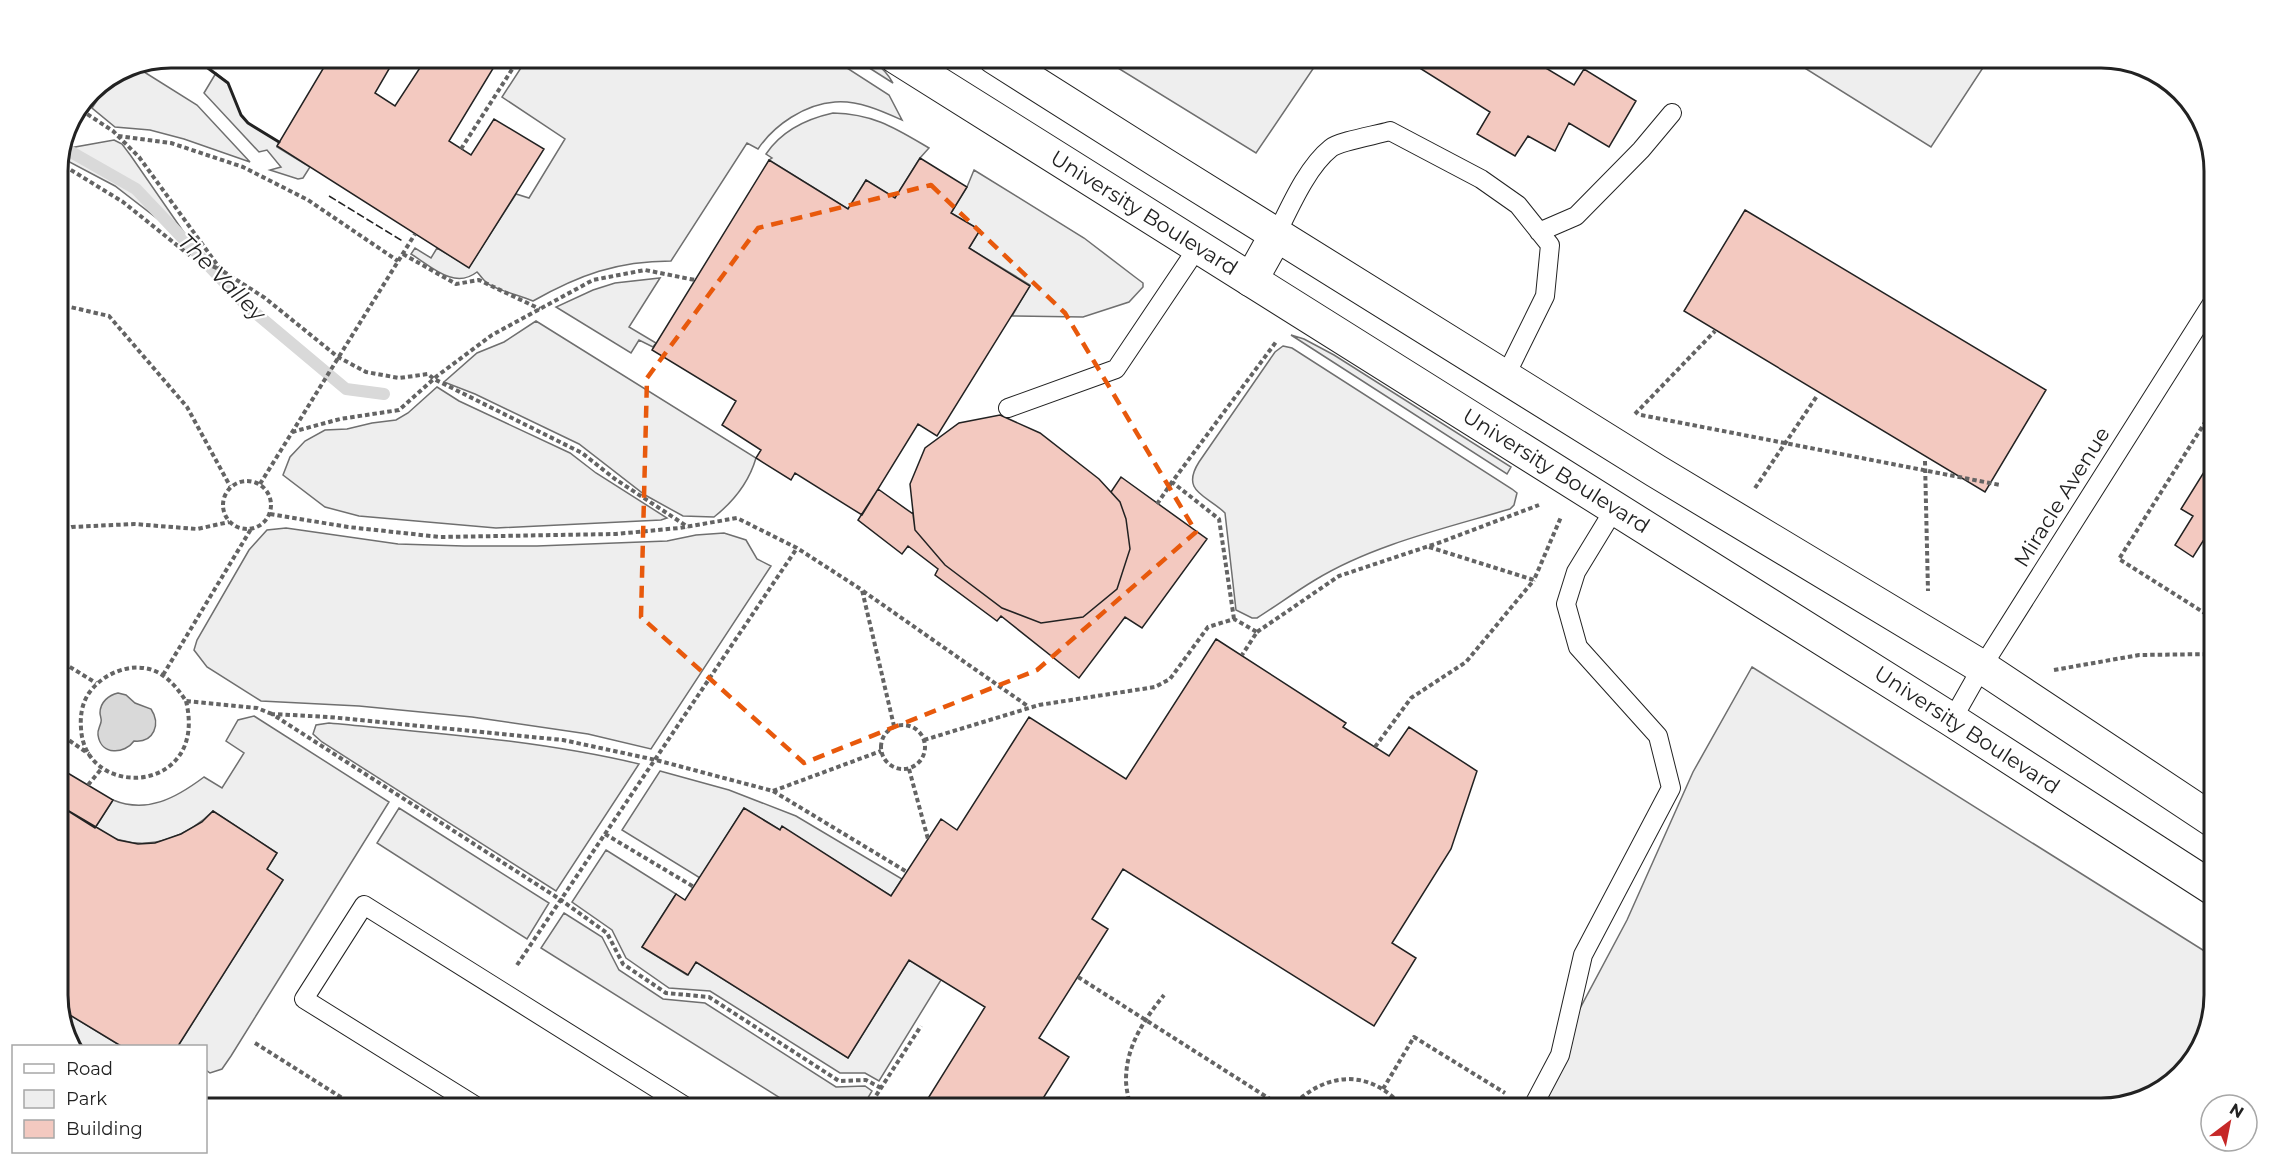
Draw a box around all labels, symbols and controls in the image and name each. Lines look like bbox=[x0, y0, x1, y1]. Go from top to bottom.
street label: University Boulevard bbox=[1046, 145, 1242, 280]
water label: The Valley bbox=[172, 228, 272, 328]
street label: University Boulevard bbox=[1458, 403, 1654, 538]
street label: Miracle Avenue bbox=[2008, 422, 2115, 571]
street label: University Boulevard bbox=[1870, 660, 2065, 799]
legend bbox=[12, 1045, 207, 1153]
text: Road bbox=[66, 1058, 113, 1080]
text: Park bbox=[66, 1088, 107, 1110]
north arrow bbox=[2199, 1093, 2259, 1153]
text: N bbox=[2226, 1099, 2247, 1122]
text: Building bbox=[66, 1118, 143, 1140]

